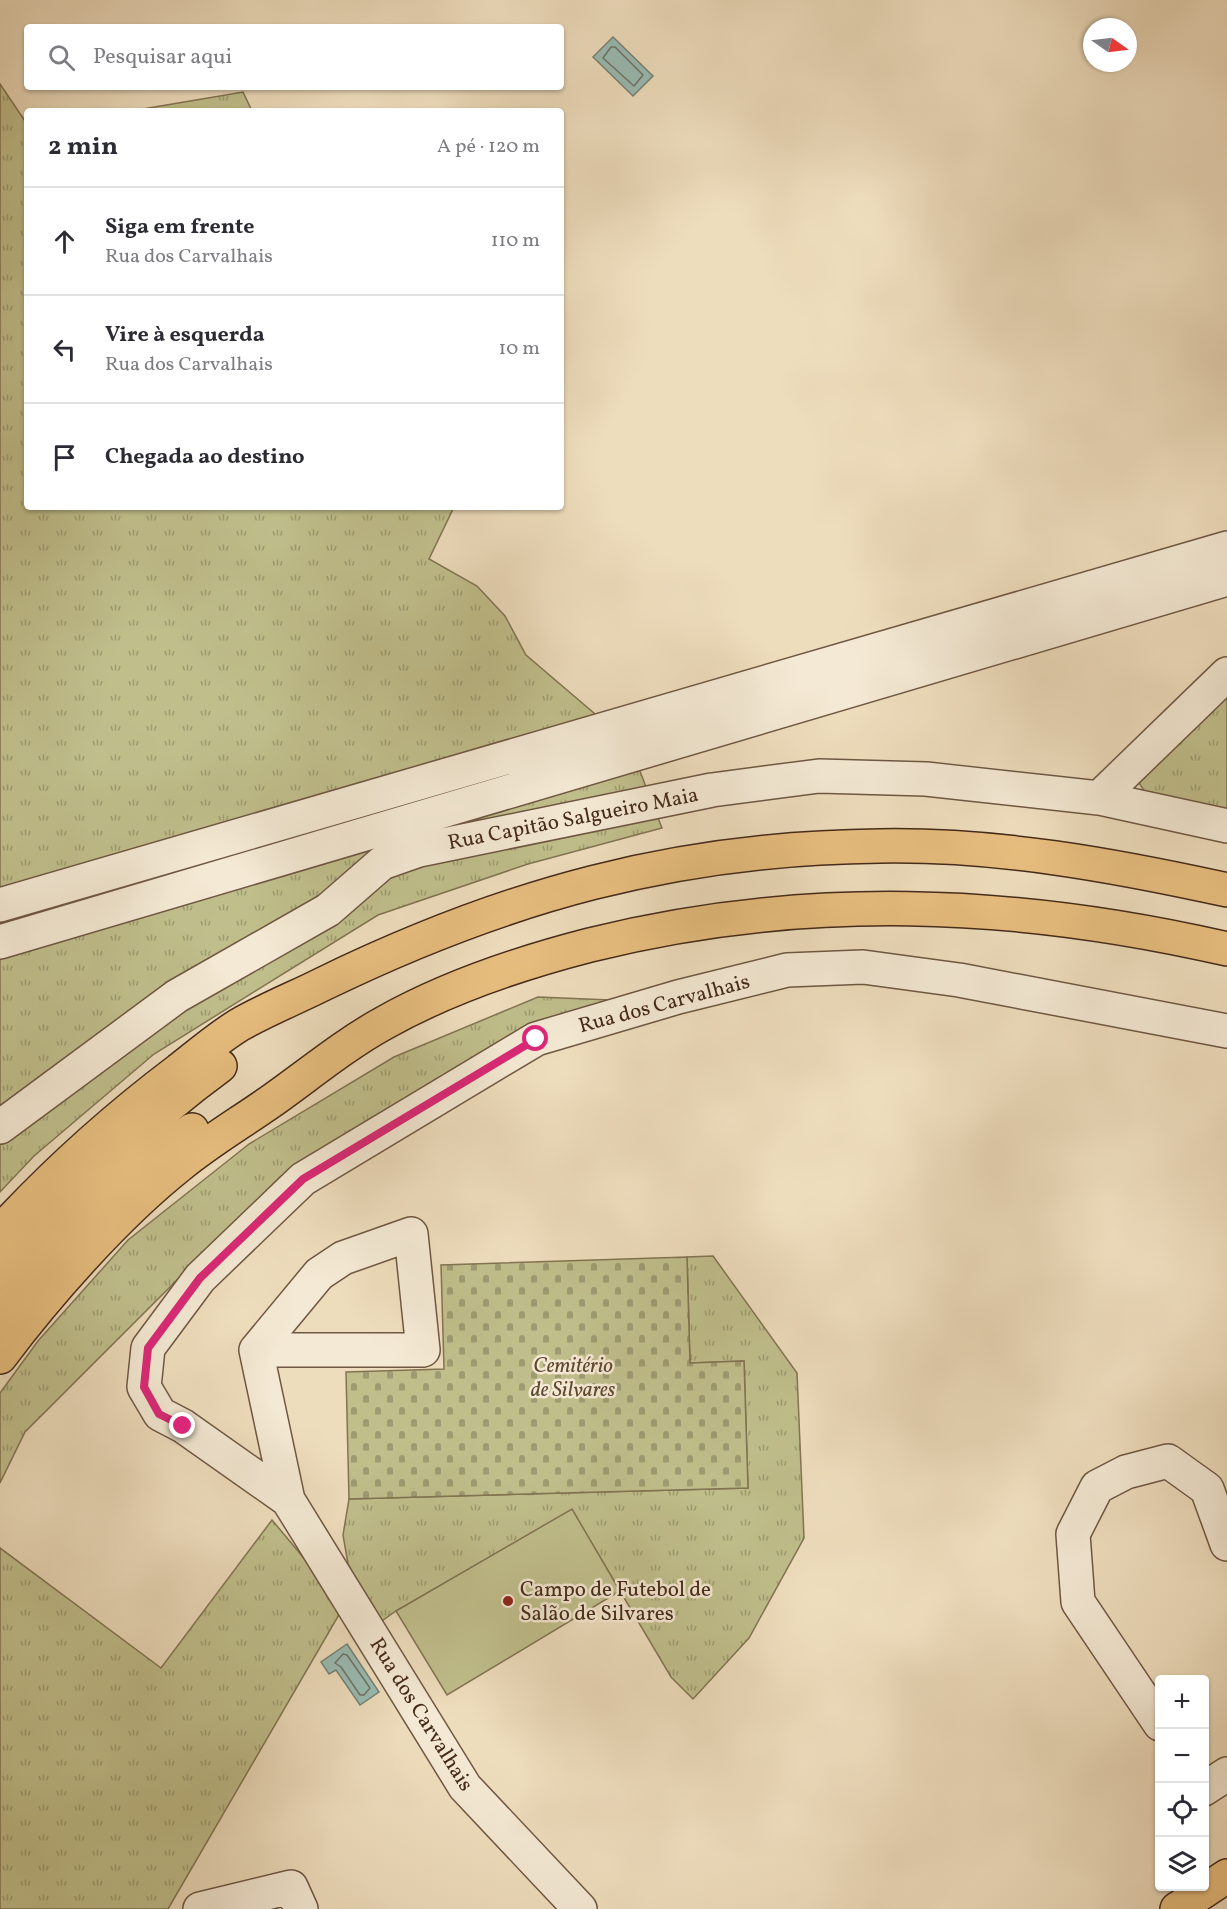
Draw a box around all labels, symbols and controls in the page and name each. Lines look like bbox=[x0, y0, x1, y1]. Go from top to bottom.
north arrow bbox=[1083, 18, 1137, 72]
search box bbox=[24, 24, 564, 90]
icon: search bbox=[45, 41, 78, 74]
text: Pesquisar aqui bbox=[93, 42, 232, 73]
text: 2 min bbox=[48, 129, 118, 165]
text: A pé · 120 m bbox=[437, 133, 540, 161]
text: Siga em frente bbox=[105, 212, 255, 243]
icon: ahead bbox=[48, 225, 81, 258]
text: 110 m bbox=[491, 227, 540, 255]
text: Rua dos Carvalhais bbox=[105, 243, 273, 271]
text: Vire à esquerda bbox=[105, 320, 265, 351]
icon: left bbox=[48, 333, 81, 366]
text: 10 m bbox=[499, 335, 540, 363]
text: Rua dos Carvalhais bbox=[105, 351, 273, 379]
icon: arrive bbox=[48, 441, 81, 474]
text: Chegada ao destino bbox=[105, 442, 305, 473]
street label: Rua Capitão Salgueiro Maia bbox=[445, 781, 701, 858]
street label: Rua dos Carvalhais bbox=[576, 968, 753, 1041]
route start bbox=[522, 1025, 548, 1051]
park label: Cemitério de Silvares bbox=[531, 1352, 616, 1405]
route end bbox=[169, 1412, 195, 1438]
place label: Campo de Futebol de Salão de Silvares bbox=[520, 1576, 711, 1629]
marker: Campo de Futebol de Salão de Silvares bbox=[501, 1594, 515, 1608]
street label: Rua dos Carvalhais bbox=[362, 1632, 480, 1797]
map controls bbox=[1155, 1675, 1209, 1891]
button: + bbox=[1155, 1675, 1209, 1729]
button: − bbox=[1155, 1729, 1209, 1783]
button: locate bbox=[1155, 1783, 1209, 1837]
button: layers bbox=[1155, 1837, 1209, 1891]

